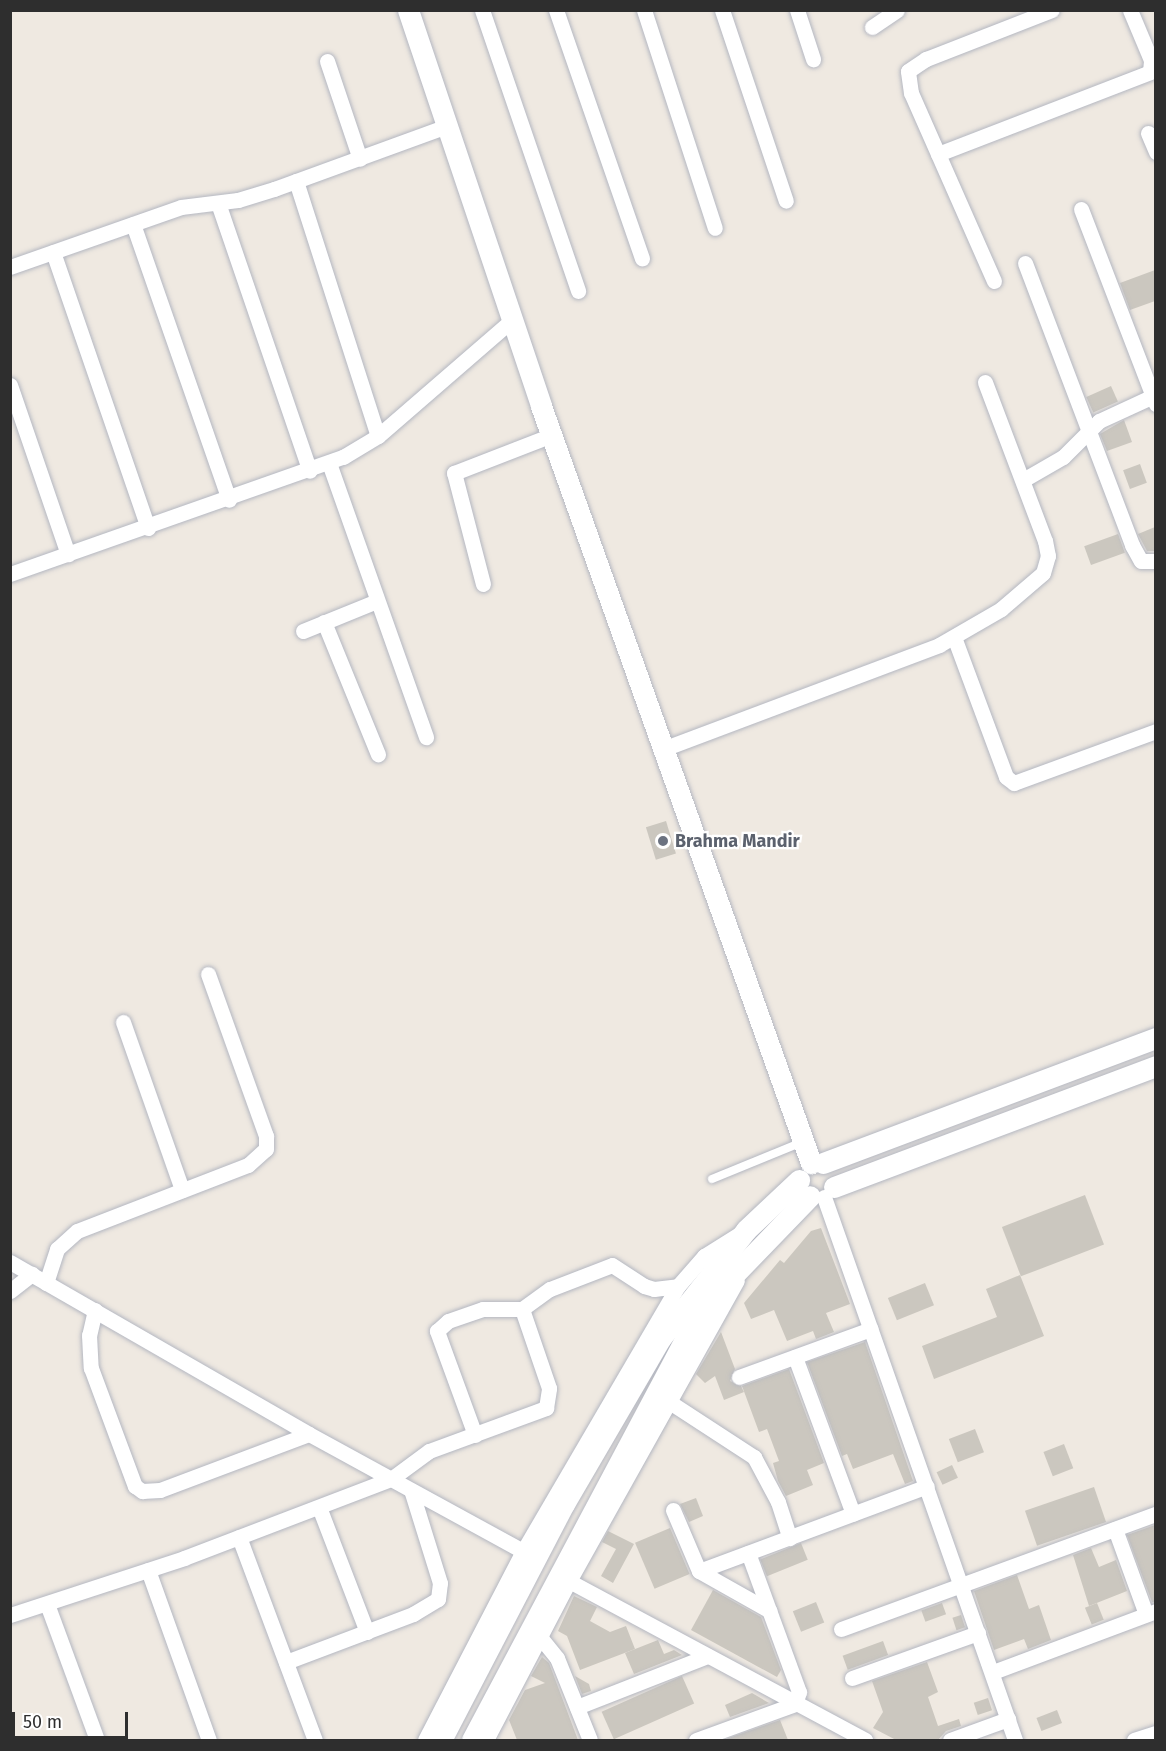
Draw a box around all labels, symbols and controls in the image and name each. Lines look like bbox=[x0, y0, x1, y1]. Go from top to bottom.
place label: Brahma Mandir bbox=[675, 830, 800, 852]
marker: Brahma Mandir bbox=[656, 834, 670, 848]
scale bar bbox=[15, 1700, 130, 1738]
text: 50 m bbox=[23, 1711, 62, 1733]

